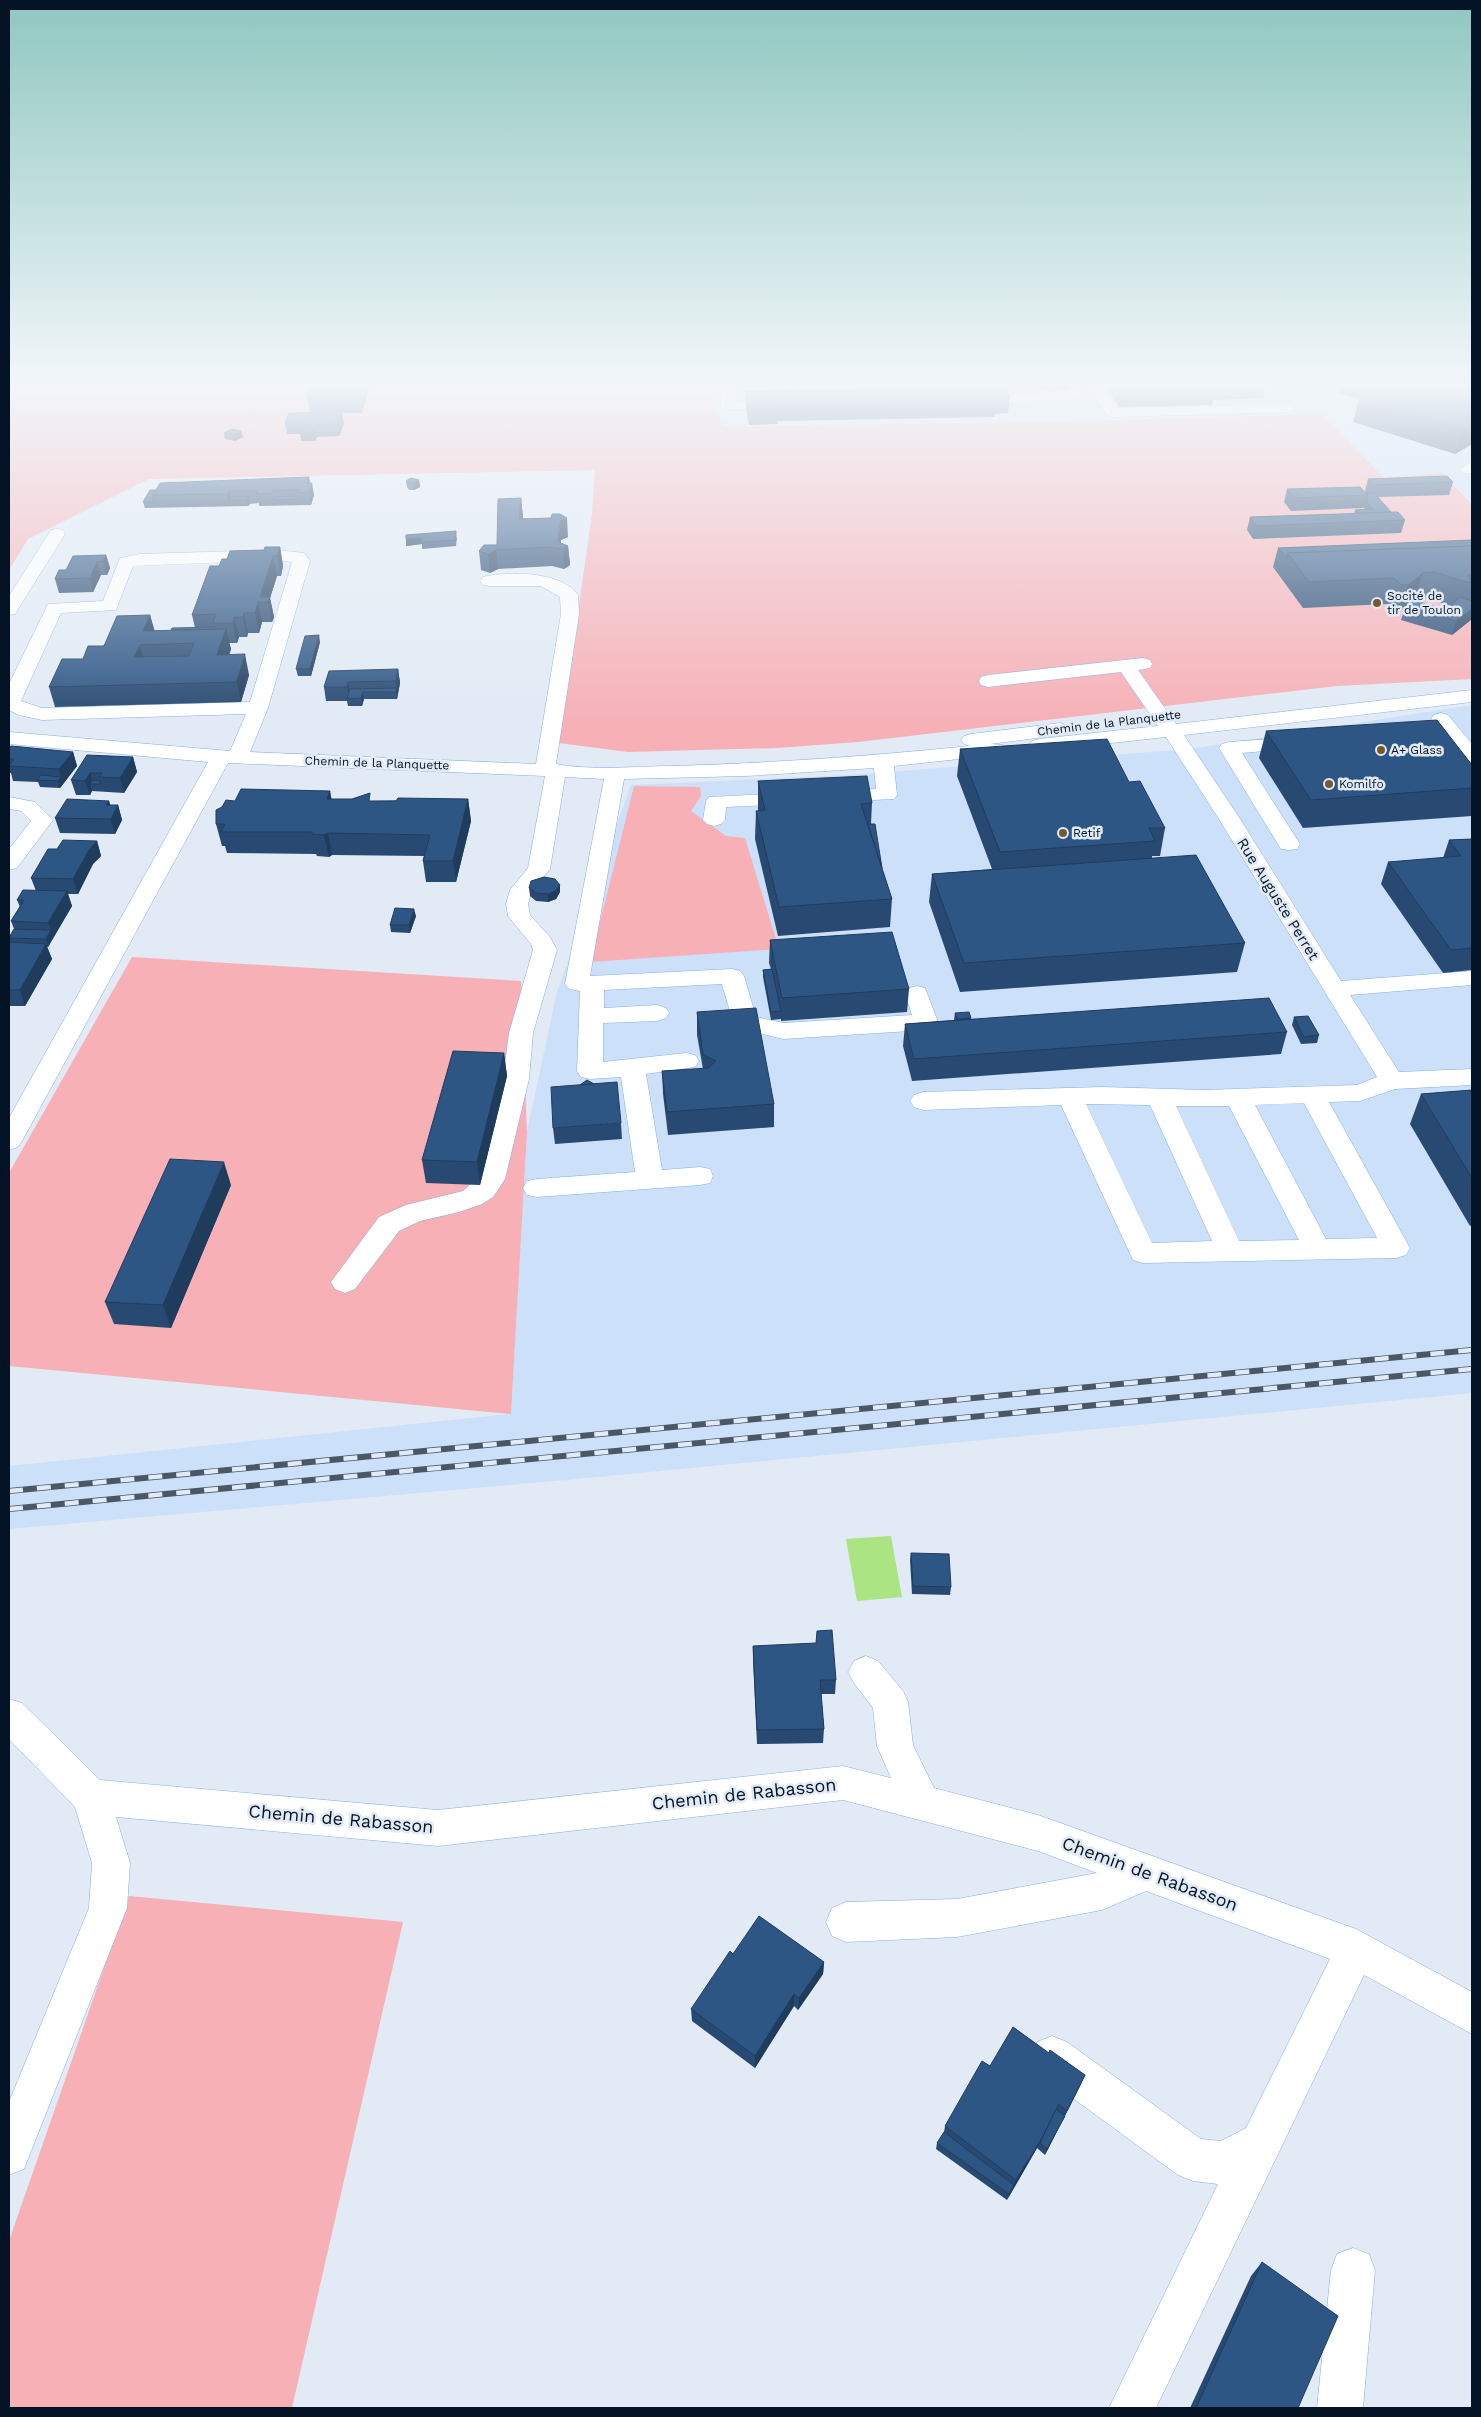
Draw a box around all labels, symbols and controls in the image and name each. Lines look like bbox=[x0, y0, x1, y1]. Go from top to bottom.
place label: Socité de tir de Toulon bbox=[1387, 589, 1461, 617]
marker: Socité de tir de Toulon bbox=[1371, 597, 1383, 609]
street label: Chemin de la Planquette bbox=[1036, 707, 1182, 739]
place label: A+ Glass bbox=[1391, 743, 1442, 757]
marker: A+ Glass bbox=[1375, 744, 1387, 756]
street label: Chemin de la Planquette bbox=[304, 753, 450, 773]
place label: Komilfo bbox=[1339, 777, 1384, 791]
marker: Komilfo bbox=[1323, 778, 1335, 790]
place label: Retif bbox=[1073, 826, 1101, 840]
marker: Retif bbox=[1057, 827, 1069, 839]
street label: Rue Auguste Perret bbox=[1233, 835, 1323, 964]
street label: Chemin de Rabasson bbox=[651, 1773, 837, 1814]
street label: Chemin de Rabasson bbox=[248, 1800, 434, 1837]
street label: Chemin de Rabasson bbox=[1059, 1832, 1241, 1915]

